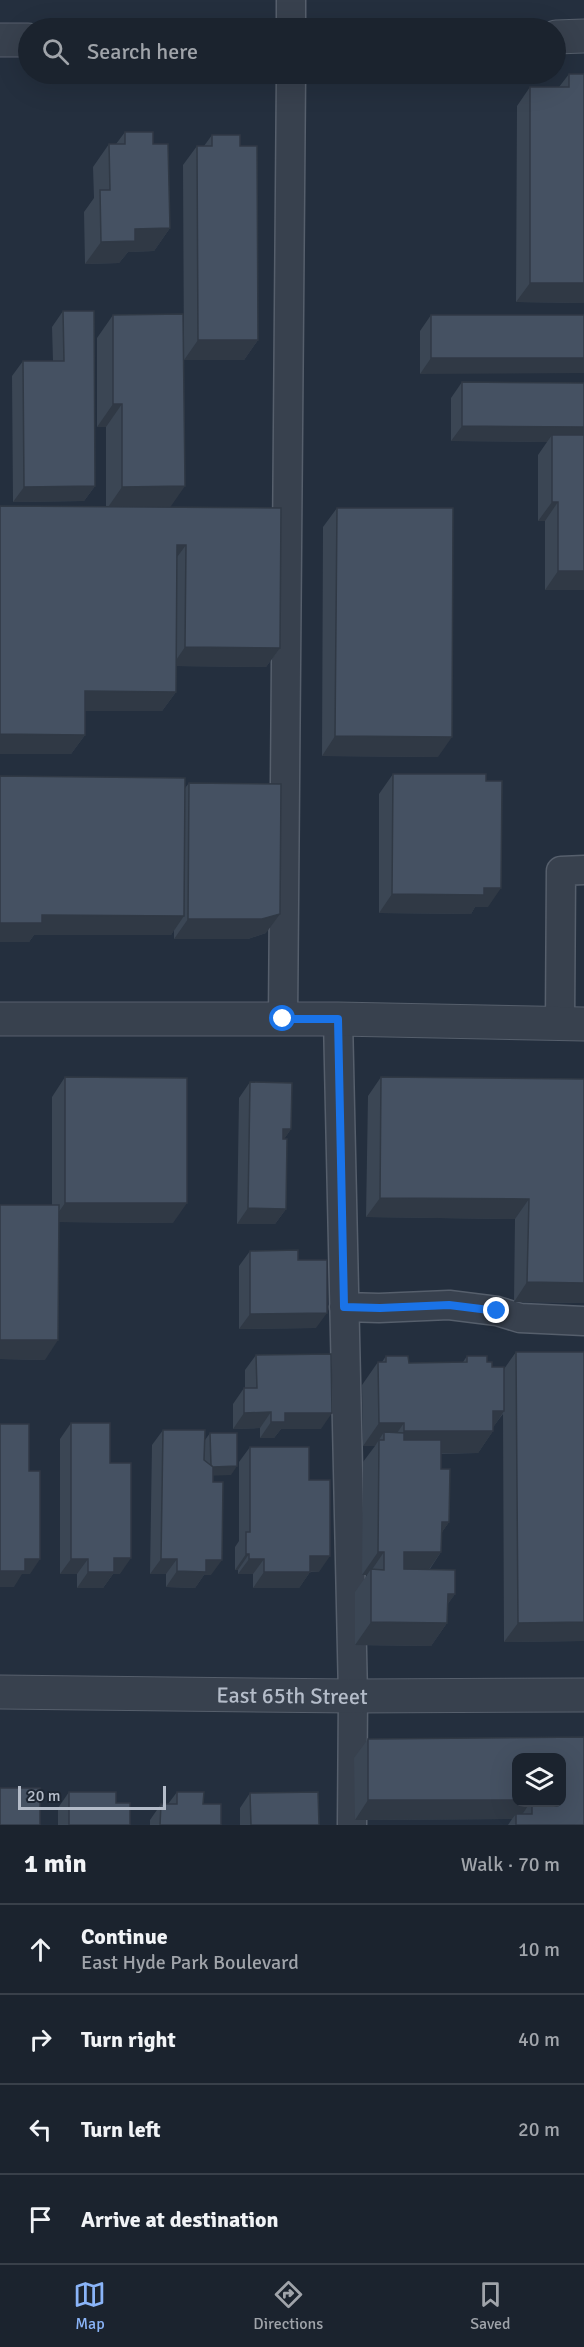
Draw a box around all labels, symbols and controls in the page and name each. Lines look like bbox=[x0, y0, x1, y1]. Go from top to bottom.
search box bbox=[18, 18, 566, 84]
icon: search bbox=[39, 35, 72, 68]
text: Search here bbox=[87, 38, 198, 65]
route start bbox=[269, 1005, 295, 1031]
route end bbox=[483, 1297, 509, 1323]
street label: East 65th Street bbox=[216, 1681, 368, 1710]
map controls bbox=[512, 1753, 566, 1807]
button: layers bbox=[512, 1753, 566, 1807]
scale bar bbox=[18, 1783, 166, 1810]
text: 20 m bbox=[27, 1786, 61, 1806]
text: 1 min bbox=[24, 1848, 87, 1880]
text: Walk · 70 m bbox=[461, 1852, 560, 1877]
text: Continue bbox=[81, 1923, 168, 1950]
icon: ahead bbox=[24, 1933, 57, 1966]
text: 10 m bbox=[518, 1937, 560, 1962]
text: East Hyde Park Boulevard bbox=[81, 1950, 299, 1975]
icon: right bbox=[24, 2023, 57, 2056]
text: Turn right bbox=[81, 2026, 176, 2053]
text: 40 m bbox=[518, 2027, 560, 2052]
icon: left bbox=[24, 2113, 57, 2146]
text: Turn left bbox=[81, 2116, 161, 2143]
text: 20 m bbox=[518, 2117, 560, 2142]
icon: arrive bbox=[24, 2203, 57, 2236]
text: Arrive at destination bbox=[81, 2206, 278, 2233]
tab: Map bbox=[73, 2278, 106, 2334]
tab: Directions bbox=[253, 2278, 323, 2334]
tab: Saved bbox=[470, 2278, 511, 2334]

